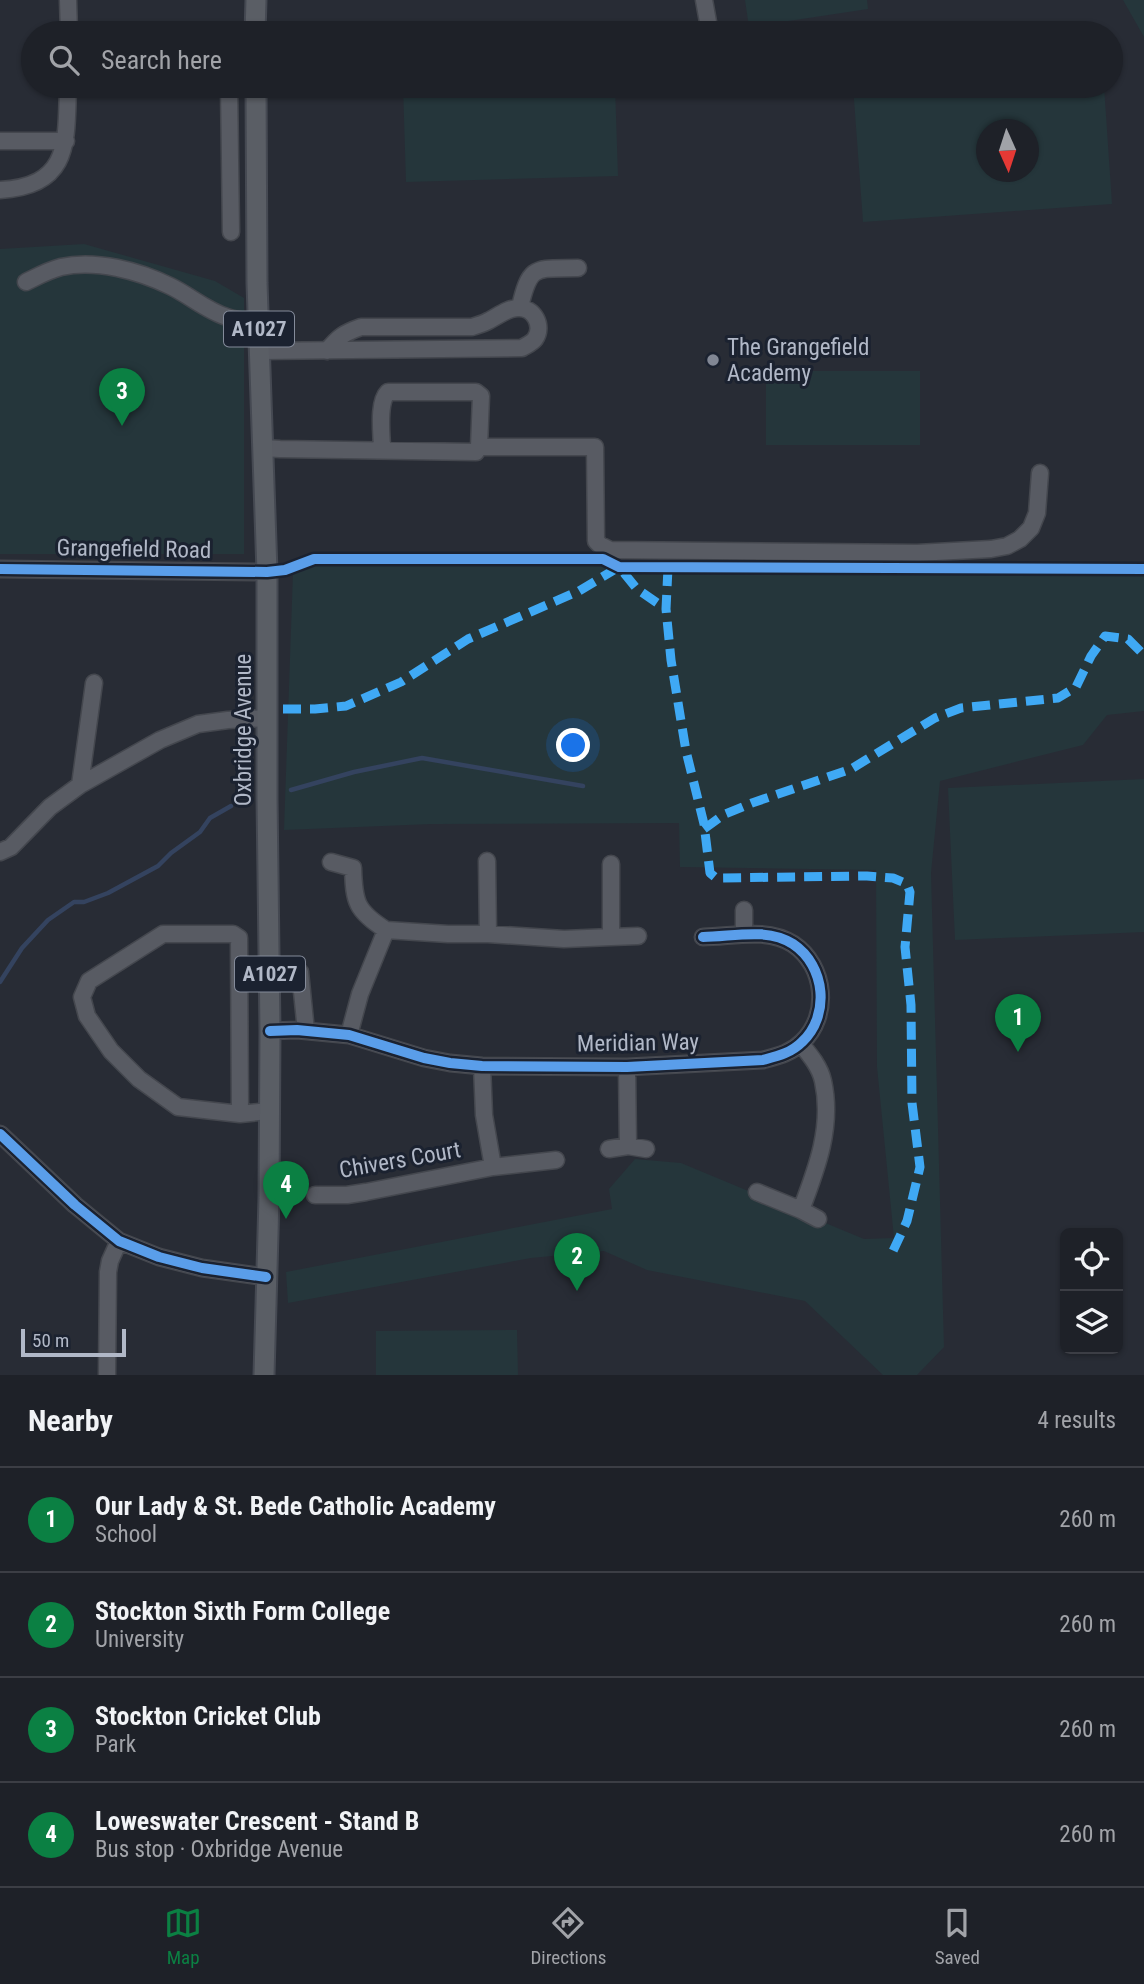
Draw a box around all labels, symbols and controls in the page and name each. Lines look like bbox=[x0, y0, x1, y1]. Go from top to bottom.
search box bbox=[21, 21, 1123, 98]
icon: search bbox=[45, 41, 83, 79]
text: Search here bbox=[101, 45, 222, 75]
north arrow bbox=[976, 119, 1039, 182]
road number: A1027 bbox=[224, 312, 294, 346]
place label: The Grangefield Academy bbox=[727, 334, 869, 387]
marker: The Grangefield Academy bbox=[705, 352, 721, 368]
pin: 3 bbox=[99, 368, 145, 426]
street label: Grangefield Road bbox=[56, 534, 212, 564]
street label: Oxbridge Avenue bbox=[230, 654, 257, 806]
your location bbox=[556, 728, 590, 762]
road number: A1027 bbox=[235, 956, 305, 992]
pin: 1 bbox=[995, 994, 1041, 1052]
street label: Meridian Way bbox=[577, 1028, 700, 1058]
street label: Chivers Court bbox=[337, 1136, 463, 1184]
pin: 4 bbox=[263, 1161, 309, 1219]
map controls bbox=[1060, 1228, 1123, 1354]
button: locate bbox=[1060, 1228, 1123, 1291]
pin: 2 bbox=[554, 1233, 600, 1291]
button: layers bbox=[1060, 1291, 1123, 1354]
scale bar bbox=[21, 1326, 126, 1358]
text: 50 m bbox=[32, 1329, 69, 1352]
text: Nearby bbox=[28, 1403, 113, 1438]
text: 4 results bbox=[1038, 1407, 1116, 1434]
text: Our Lady & St. Bede Catholic Academy bbox=[95, 1491, 496, 1521]
text: 1 bbox=[45, 1506, 57, 1533]
text: 260 m bbox=[1059, 1506, 1116, 1533]
text: School bbox=[95, 1521, 157, 1548]
text: Stockton Sixth Form College bbox=[95, 1596, 390, 1626]
text: 2 bbox=[45, 1611, 57, 1638]
text: 260 m bbox=[1059, 1611, 1116, 1638]
text: University bbox=[95, 1626, 184, 1653]
text: Stockton Cricket Club bbox=[95, 1701, 321, 1731]
text: 3 bbox=[45, 1716, 57, 1743]
text: 260 m bbox=[1059, 1716, 1116, 1743]
text: Park bbox=[95, 1731, 136, 1758]
text: Loweswater Crescent - Stand B bbox=[95, 1806, 419, 1836]
text: 4 bbox=[45, 1821, 57, 1848]
text: 260 m bbox=[1059, 1821, 1116, 1848]
text: Bus stop · Oxbridge Avenue bbox=[95, 1836, 343, 1863]
tab: Map bbox=[164, 1904, 202, 1969]
tab: Directions bbox=[530, 1904, 606, 1969]
tab: Saved bbox=[935, 1904, 980, 1969]

